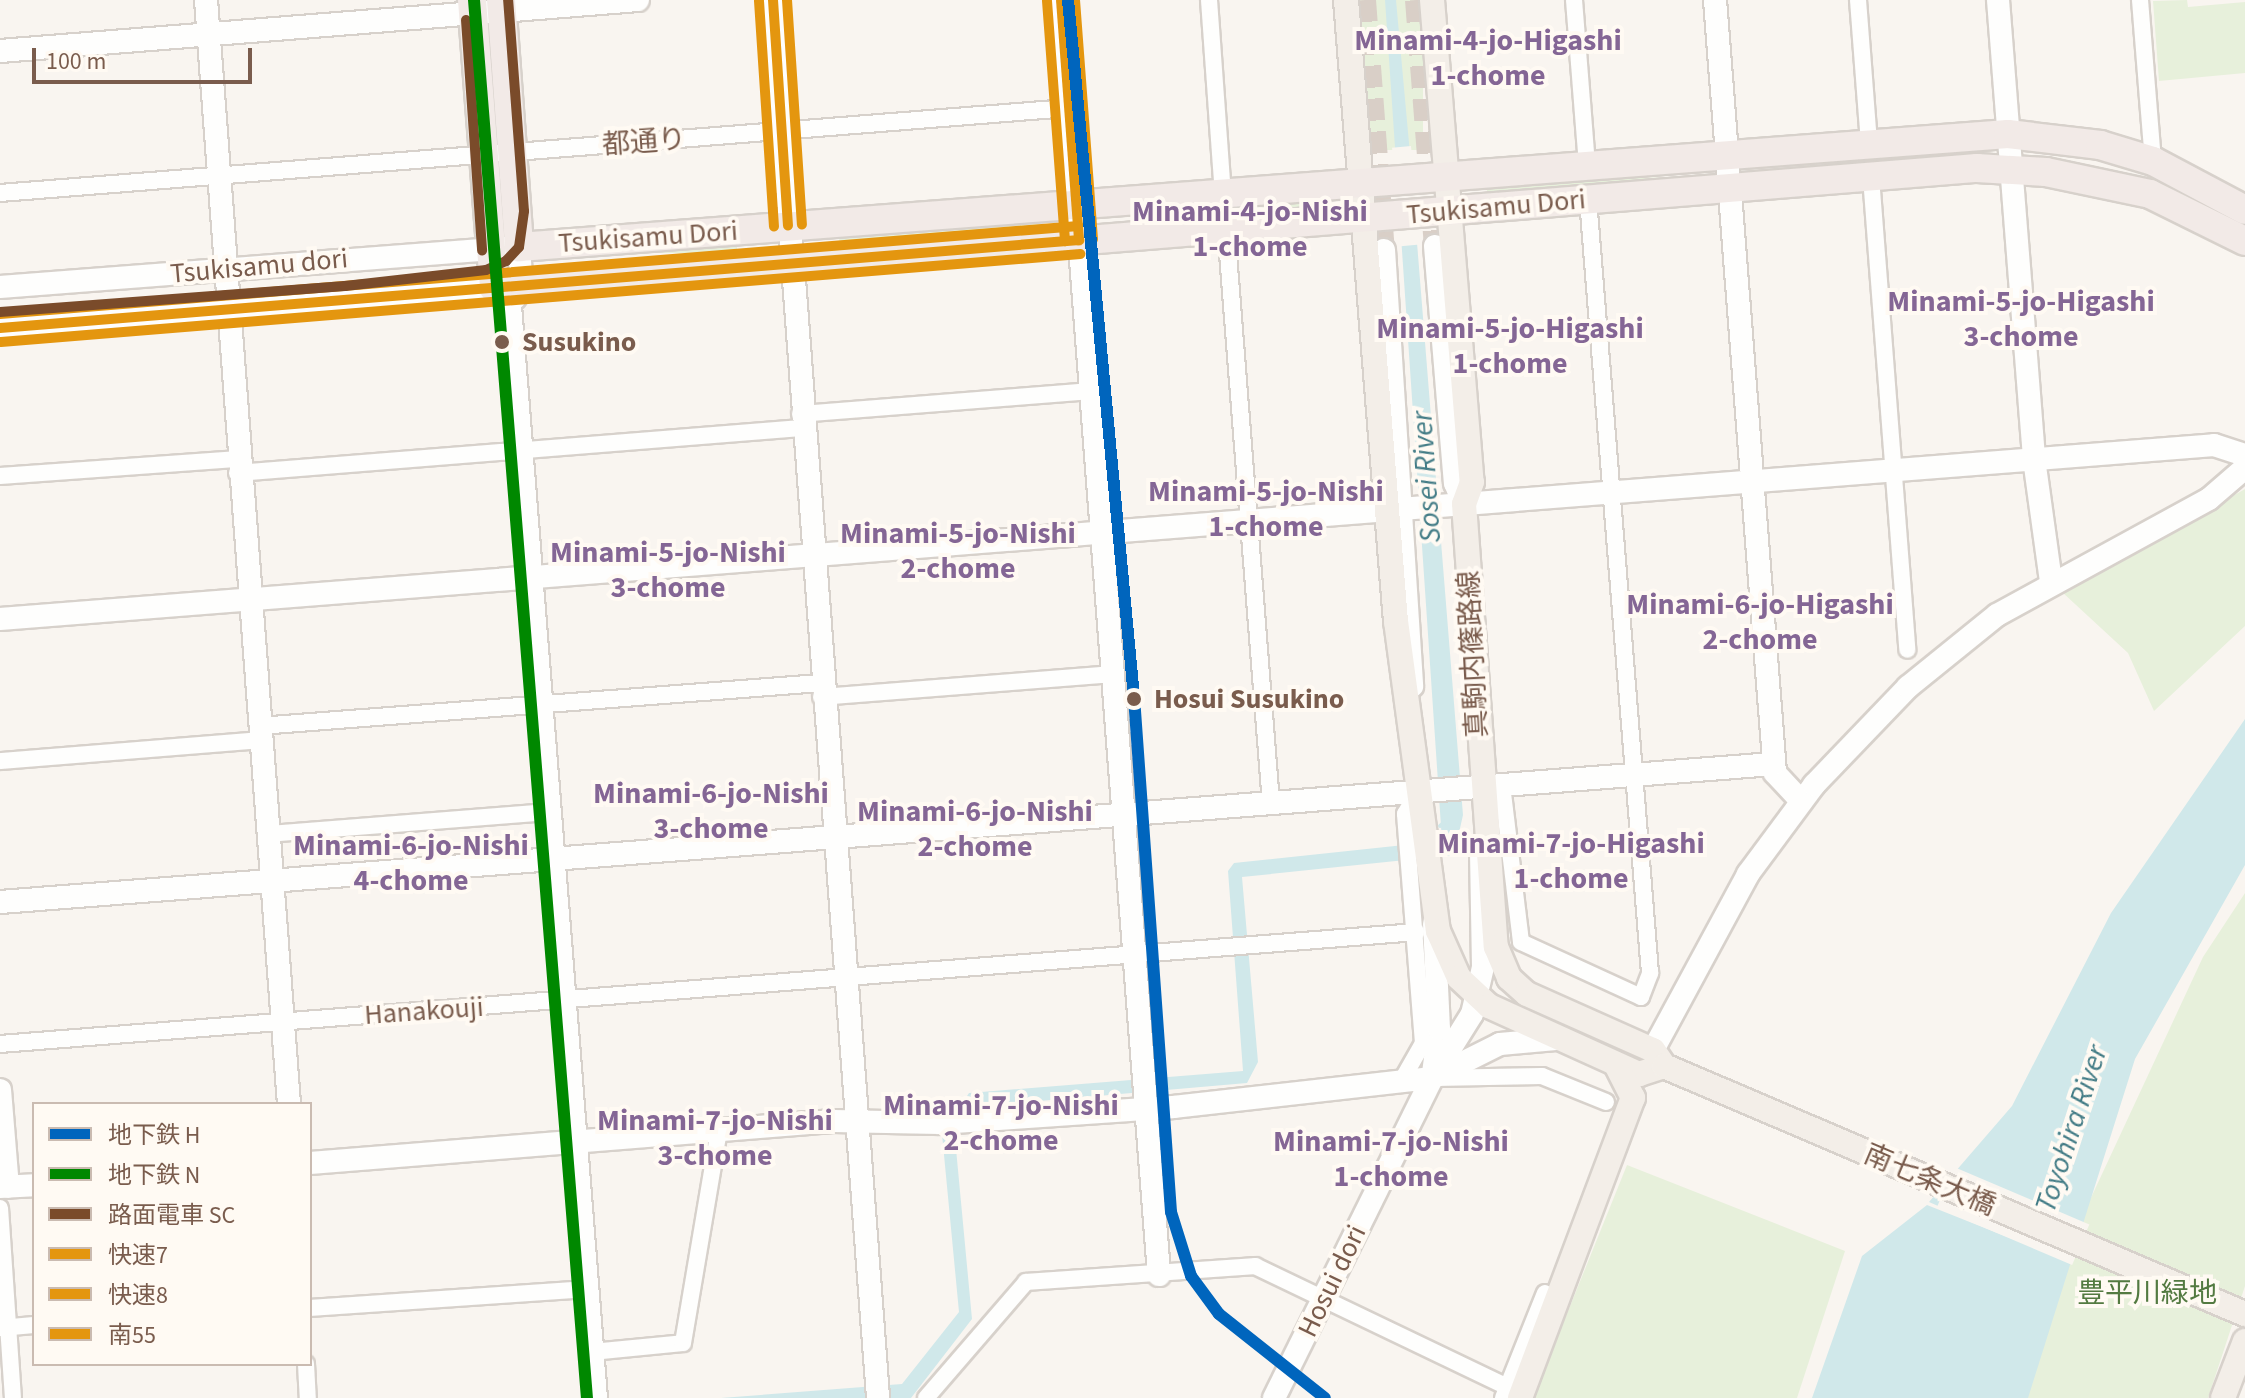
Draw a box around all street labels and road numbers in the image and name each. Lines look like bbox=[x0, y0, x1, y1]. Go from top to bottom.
street label: 都通り bbox=[601, 122, 687, 162]
street label: Tsukisamu Dori bbox=[1405, 182, 1587, 232]
street label: Tsukisamu Dori bbox=[557, 214, 739, 260]
street label: Tsukisamu dori bbox=[169, 241, 349, 291]
street label: 真駒内篠路線 bbox=[1452, 569, 1494, 739]
street label: Hanakouji bbox=[363, 990, 485, 1032]
street label: 南七条大橋 bbox=[1859, 1137, 2001, 1223]
street label: Hosui dori bbox=[1291, 1220, 1373, 1342]

